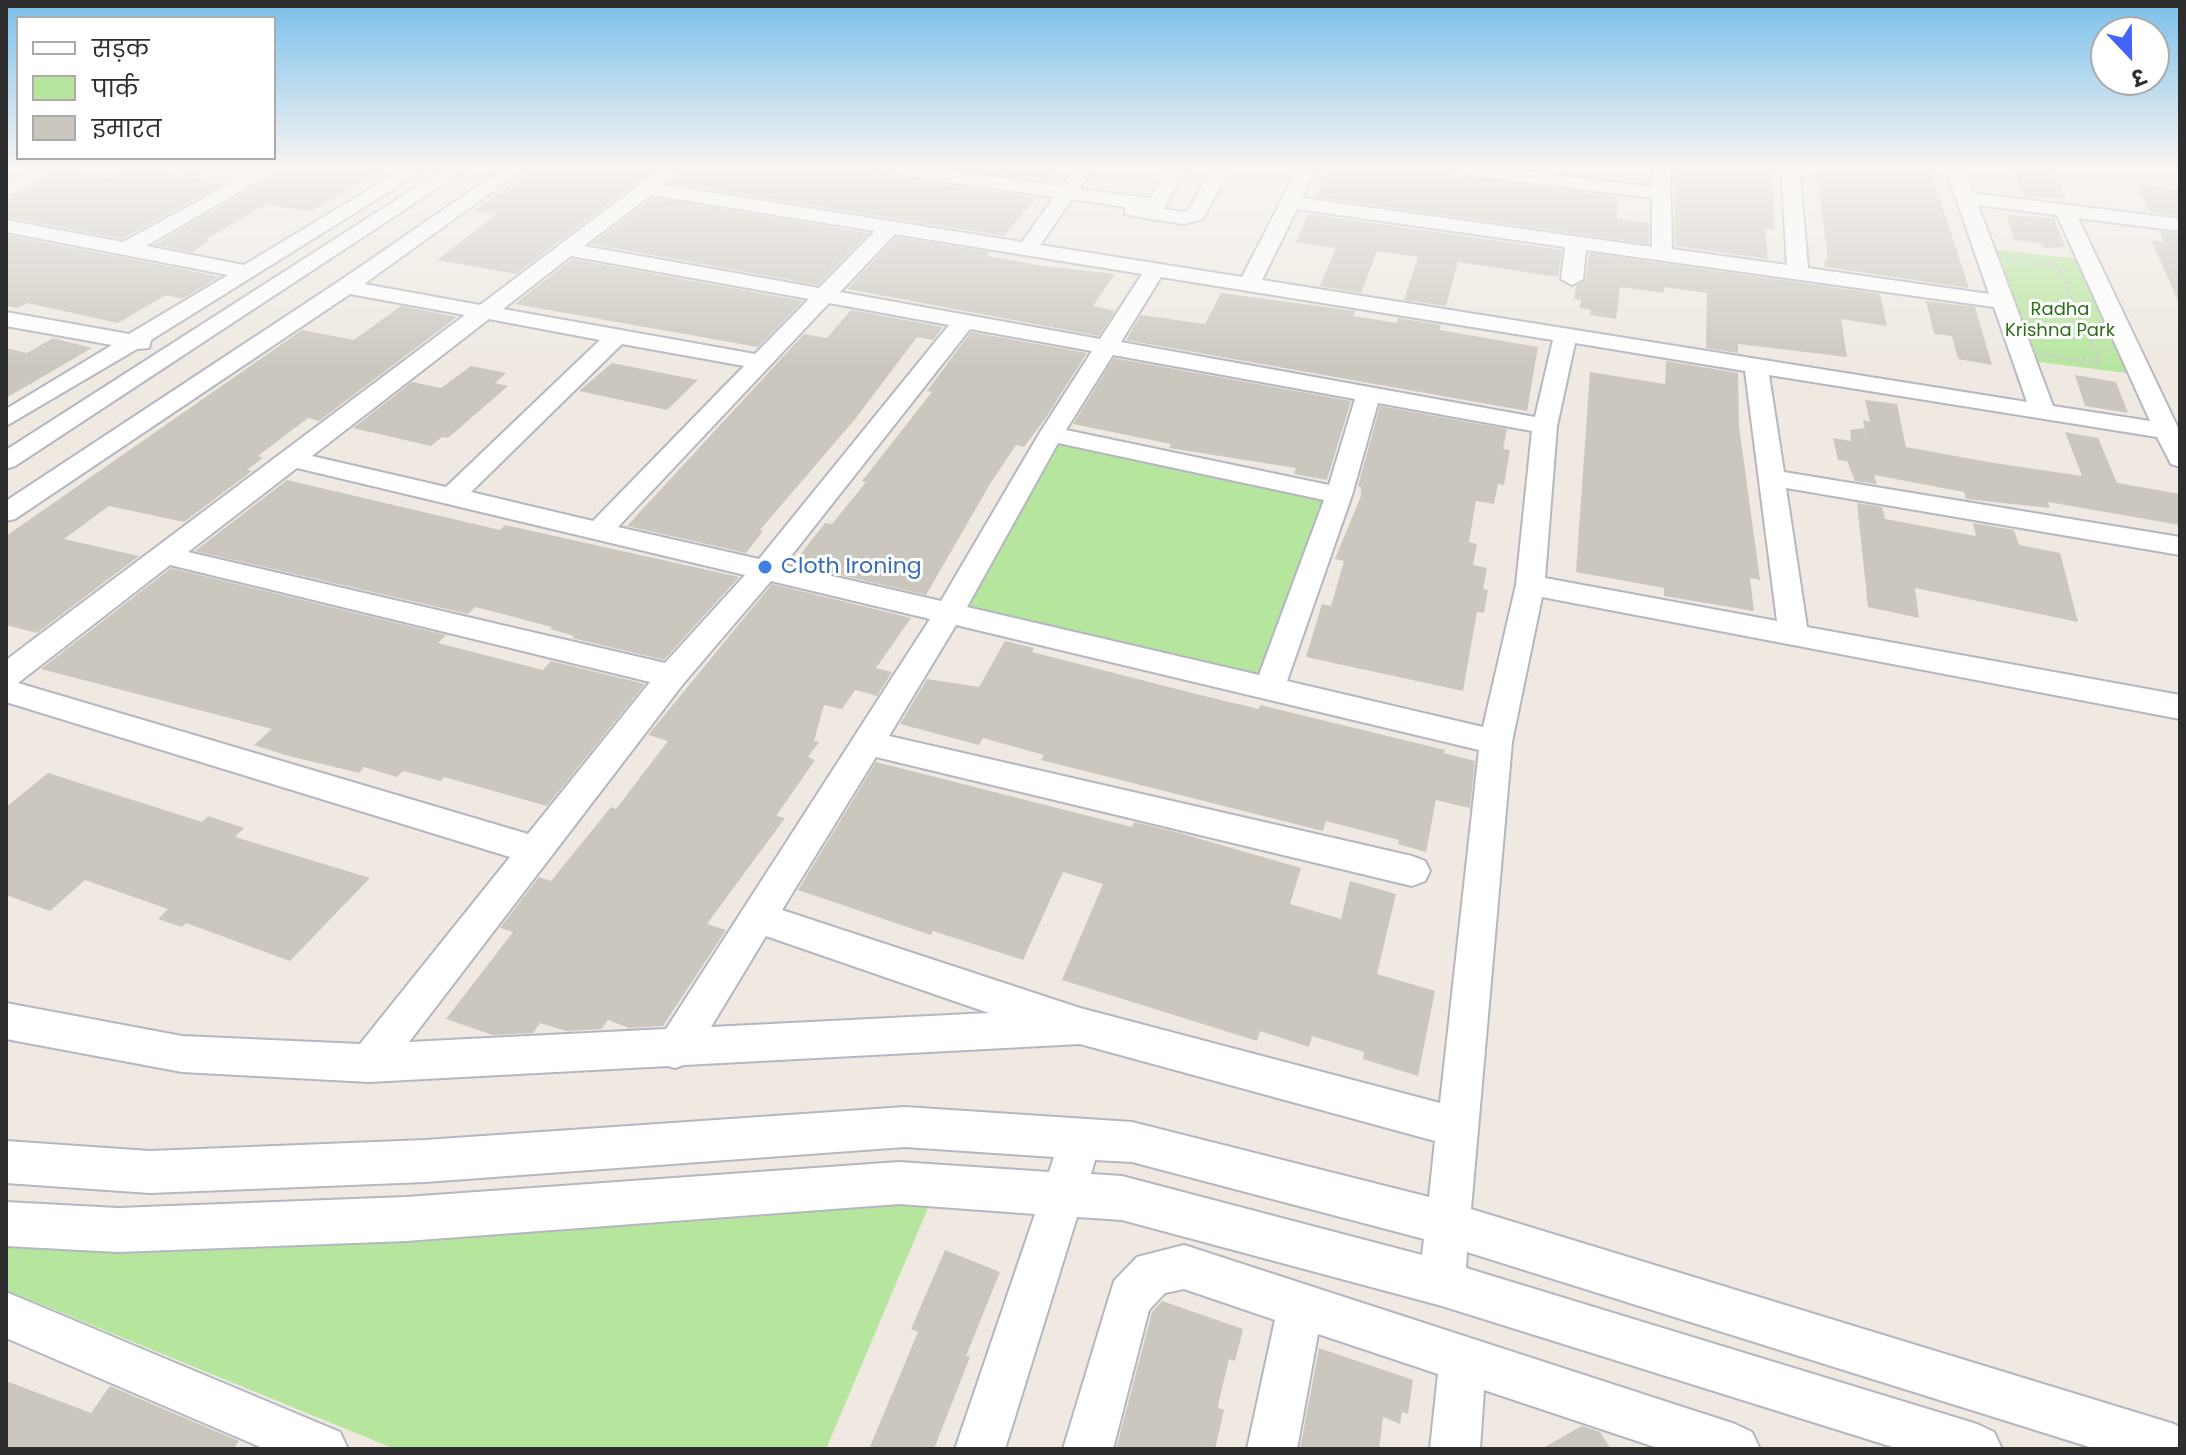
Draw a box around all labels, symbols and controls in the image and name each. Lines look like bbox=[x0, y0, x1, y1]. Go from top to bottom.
legend bbox=[16, 16, 276, 160]
north arrow bbox=[2090, 16, 2170, 96]
text: सड़क bbox=[92, 32, 149, 65]
text: उ bbox=[2127, 60, 2150, 94]
text: पार्क bbox=[92, 72, 139, 105]
text: इमारत bbox=[92, 112, 161, 145]
park label: Radha Krishna Park bbox=[2005, 299, 2115, 342]
place label: Cloth Ironing bbox=[781, 554, 922, 580]
marker: Cloth Ironing bbox=[756, 558, 774, 576]

